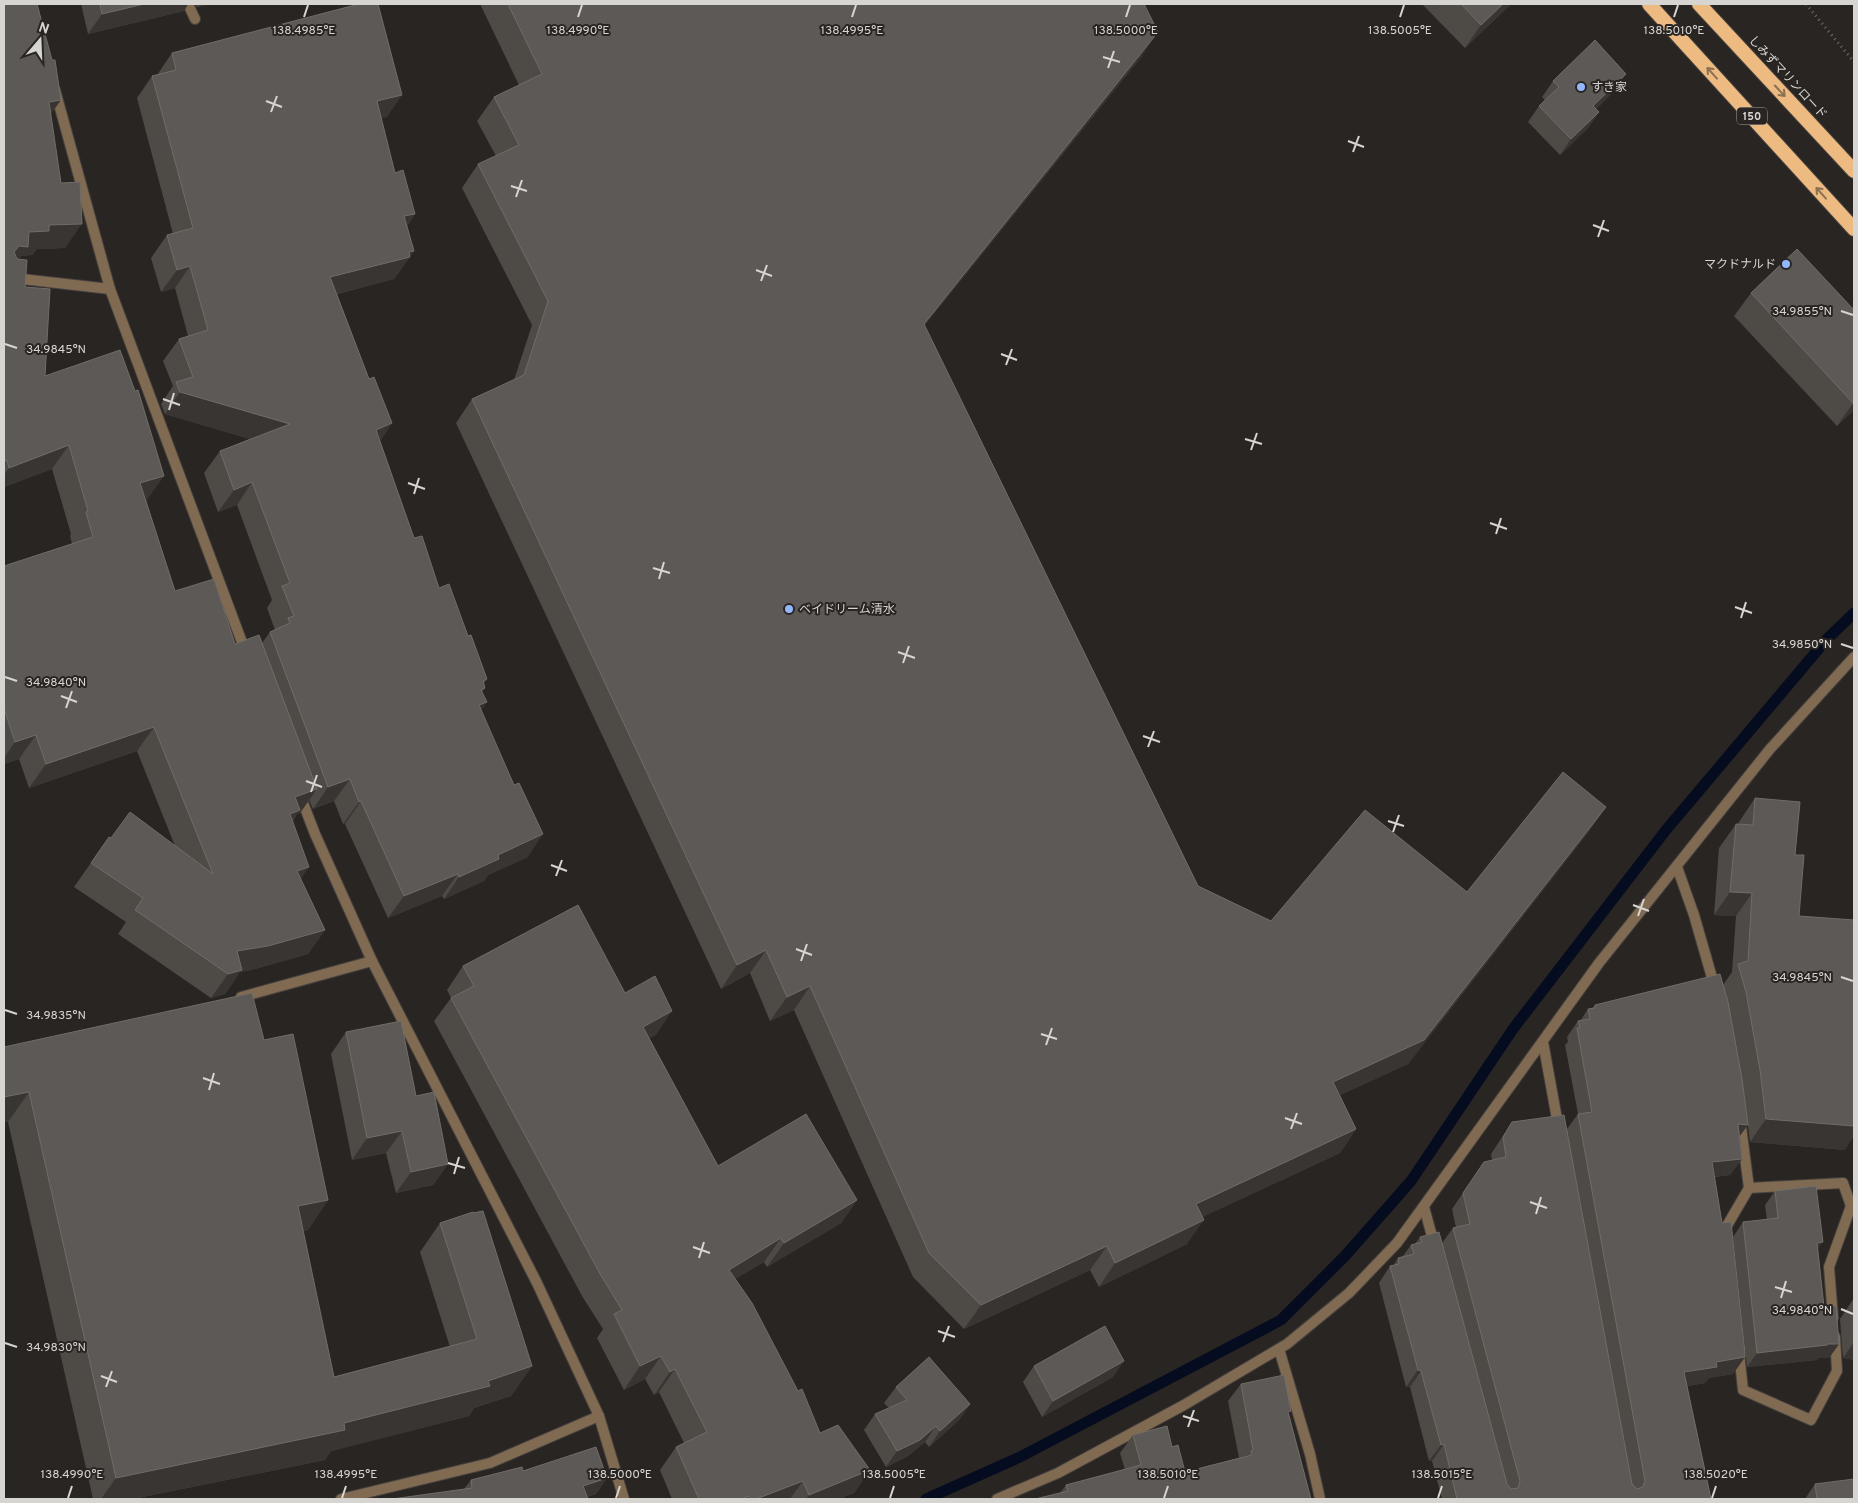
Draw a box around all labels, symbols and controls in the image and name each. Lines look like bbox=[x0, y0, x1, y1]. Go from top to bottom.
north arrow bbox=[15, 15, 65, 65]
text: N bbox=[36, 19, 51, 39]
text: 138.4985°E bbox=[273, 23, 336, 39]
text: 138.4990°E bbox=[547, 23, 609, 39]
text: 138.4995°E bbox=[821, 23, 883, 39]
text: 138.5000°E bbox=[1094, 23, 1158, 39]
text: 138.5005°E bbox=[1368, 23, 1432, 39]
text: 138.5010°E bbox=[1643, 23, 1705, 39]
street label: しみずマリンロード bbox=[1745, 33, 1830, 123]
one-way arrow bbox=[1706, 66, 1718, 79]
place label: すき家 bbox=[1591, 80, 1627, 96]
marker: すき家 bbox=[1575, 81, 1587, 93]
one-way arrow bbox=[1774, 84, 1786, 97]
road number: 150 bbox=[1737, 108, 1767, 124]
one-way arrow bbox=[1815, 186, 1827, 199]
place label: マクドナルド bbox=[1704, 257, 1776, 273]
marker: マクドナルド bbox=[1780, 258, 1792, 270]
text: 34.9855°N bbox=[1772, 304, 1832, 320]
text: 34.9845°N bbox=[26, 342, 86, 358]
place label: ベイドリーム清水 bbox=[799, 602, 895, 618]
marker: ベイドリーム清水 bbox=[783, 603, 795, 615]
text: 34.9850°N bbox=[1772, 637, 1832, 653]
text: 34.9840°N bbox=[26, 675, 86, 691]
text: 34.9845°N bbox=[1772, 970, 1832, 986]
text: 34.9835°N bbox=[26, 1008, 86, 1024]
text: 34.9840°N bbox=[1772, 1303, 1832, 1319]
text: 34.9830°N bbox=[26, 1340, 86, 1356]
text: 138.4990°E bbox=[41, 1467, 103, 1483]
text: 138.4995°E bbox=[315, 1467, 377, 1483]
text: 138.5000°E bbox=[588, 1467, 652, 1483]
text: 138.5005°E bbox=[862, 1467, 926, 1483]
text: 138.5010°E bbox=[1137, 1467, 1199, 1483]
text: 138.5015°E bbox=[1412, 1467, 1472, 1483]
text: 138.5020°E bbox=[1684, 1467, 1748, 1483]

